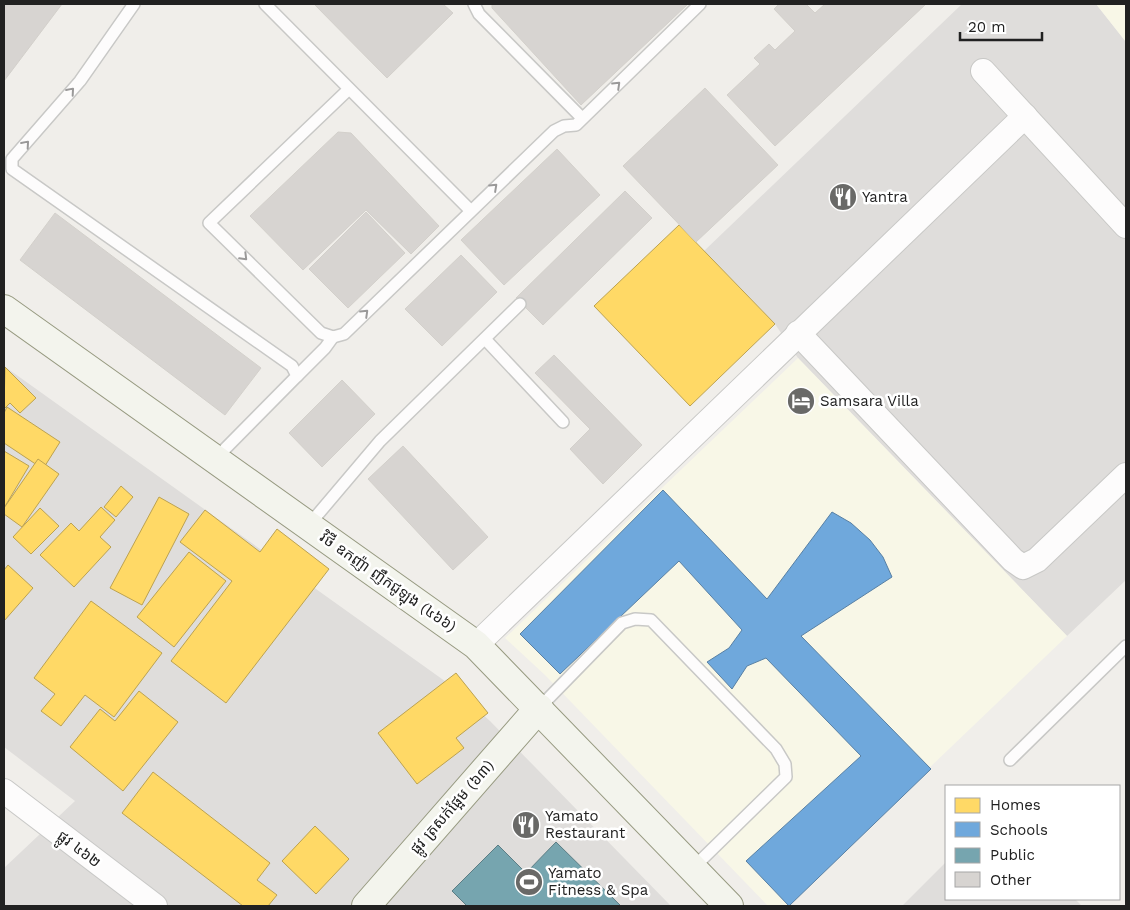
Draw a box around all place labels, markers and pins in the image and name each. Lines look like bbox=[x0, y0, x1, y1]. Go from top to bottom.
restaurant icon: Yantra bbox=[828, 182, 858, 212]
place label: Yantra bbox=[862, 188, 908, 206]
hotel icon: Samsara Villa bbox=[786, 386, 816, 416]
place label: Samsara Villa bbox=[820, 392, 919, 410]
place label: Yamato Restaurant bbox=[545, 807, 626, 842]
restaurant icon: Yamato Restaurant bbox=[511, 810, 541, 840]
place label: Yamato Fitness & Spa bbox=[548, 864, 649, 899]
sports icon: Yamato Fitness & Spa bbox=[514, 867, 544, 897]

